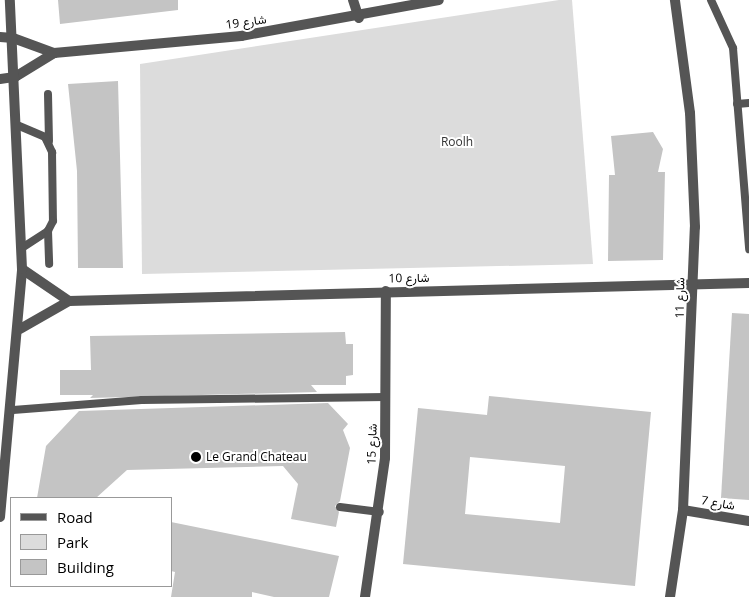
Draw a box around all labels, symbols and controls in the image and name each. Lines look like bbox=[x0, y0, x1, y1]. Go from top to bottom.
street label: شارع 19 bbox=[225, 12, 267, 32]
park label: Roolh bbox=[441, 135, 473, 149]
street label: شارع 10 bbox=[388, 270, 430, 286]
street label: شارع 11 bbox=[672, 277, 688, 319]
street label: شارع 15 bbox=[364, 423, 380, 465]
place label: Le Grand Chateau bbox=[206, 450, 307, 464]
marker: Le Grand Chateau bbox=[190, 451, 202, 463]
street label: شارع 7 bbox=[700, 493, 736, 513]
legend bbox=[10, 497, 172, 587]
text: Road bbox=[57, 507, 93, 527]
text: Park bbox=[57, 532, 88, 552]
text: Building bbox=[57, 557, 114, 577]

